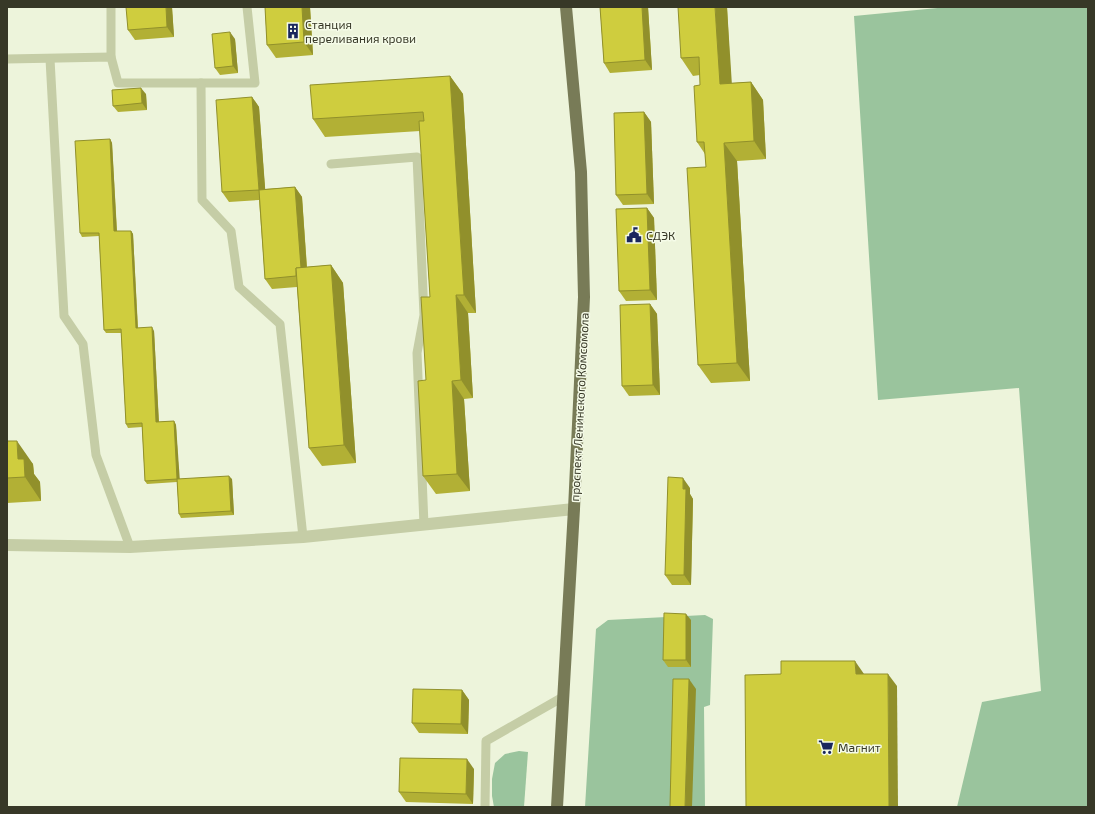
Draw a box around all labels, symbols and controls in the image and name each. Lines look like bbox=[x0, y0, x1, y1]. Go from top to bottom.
place label: Станция переливания крови bbox=[305, 17, 416, 45]
building icon: Станция переливания крови bbox=[284, 22, 302, 40]
public building icon: СДЭК bbox=[625, 226, 643, 244]
place label: СДЭК bbox=[646, 228, 675, 242]
street label: проспект Ленинского Комсомола bbox=[567, 312, 591, 502]
supermarket icon: Магнит bbox=[817, 738, 835, 756]
place label: Магнит bbox=[838, 740, 881, 754]

